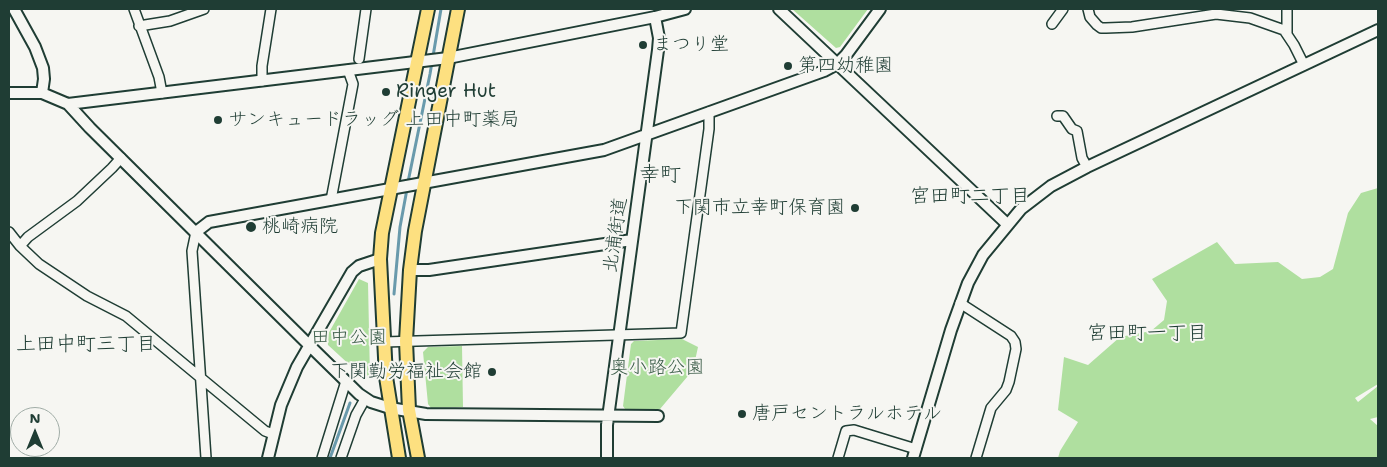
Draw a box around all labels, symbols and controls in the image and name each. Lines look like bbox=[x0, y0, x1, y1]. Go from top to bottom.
place label: まつり堂 bbox=[653, 34, 729, 56]
marker: まつり堂 bbox=[637, 39, 649, 51]
place label: 第四幼稚園 bbox=[798, 55, 893, 77]
marker: 第四幼稚園 bbox=[782, 60, 794, 72]
place label: Ringer Hut bbox=[396, 81, 496, 103]
marker: Ringer Hut bbox=[380, 86, 392, 98]
place label: サンキュードラッグ 上田中町薬局 bbox=[228, 109, 519, 131]
marker: サンキュードラッグ 上田中町薬局 bbox=[212, 114, 224, 126]
district label: 幸町 bbox=[639, 163, 681, 189]
district label: 宮田町二丁目 bbox=[910, 185, 1030, 209]
street label: 北浦街道 bbox=[599, 196, 633, 274]
place label: 下関市立幸町保育園 bbox=[674, 197, 845, 219]
marker: 下関市立幸町保育園 bbox=[849, 202, 861, 214]
place label: 桃崎病院 bbox=[262, 216, 338, 238]
marker: 桃崎病院 bbox=[244, 220, 258, 234]
district label: 宮田町一丁目 bbox=[1087, 322, 1207, 346]
park label: 田中公園 bbox=[311, 327, 387, 349]
district label: 上田中町三丁目 bbox=[16, 333, 156, 357]
park label: 奥小路公園 bbox=[610, 357, 704, 379]
place label: 下関勤労福祉会館 bbox=[330, 361, 482, 383]
marker: 下関勤労福祉会館 bbox=[486, 366, 498, 378]
place label: 唐戸セントラルホテル bbox=[752, 403, 942, 425]
north arrow bbox=[10, 407, 60, 457]
marker: 唐戸セントラルホテル bbox=[736, 408, 748, 420]
text: N bbox=[29, 409, 41, 427]

